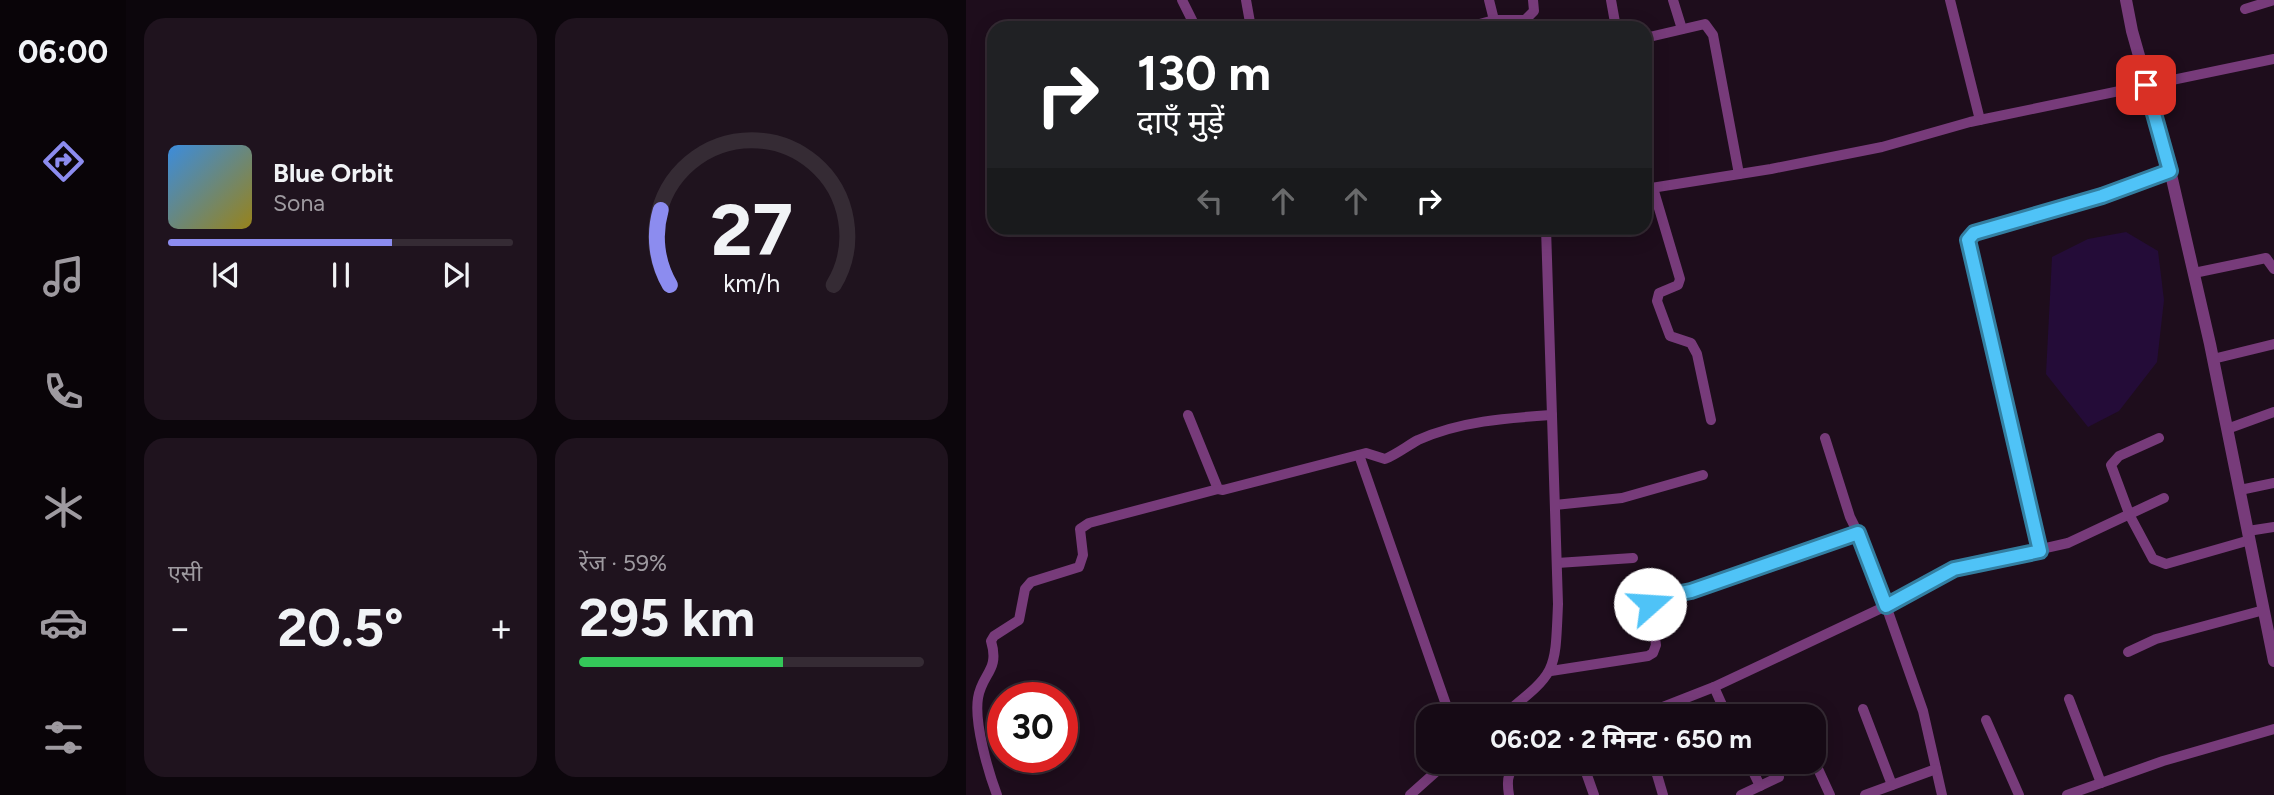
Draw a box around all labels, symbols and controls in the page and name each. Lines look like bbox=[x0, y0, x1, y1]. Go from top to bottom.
text: 06:00 bbox=[18, 33, 108, 71]
text: 130 m bbox=[1137, 43, 1271, 102]
icon: right bbox=[1022, 49, 1113, 140]
pin bbox=[2116, 55, 2176, 115]
icon: arrive bbox=[2127, 66, 2165, 104]
text: दाएँ मुड़ें bbox=[1137, 103, 1224, 141]
icon: directions bbox=[39, 137, 88, 186]
text: Blue Orbit bbox=[273, 157, 394, 189]
icon: left bbox=[1191, 182, 1229, 220]
icon: ahead bbox=[1264, 182, 1302, 220]
icon: ahead bbox=[1337, 182, 1375, 220]
icon: right bbox=[1410, 182, 1448, 220]
text: 27 bbox=[710, 187, 793, 274]
text: Sona bbox=[273, 189, 325, 217]
icon: music bbox=[39, 252, 88, 301]
icon: previous bbox=[207, 256, 245, 294]
icon: pause bbox=[322, 256, 360, 294]
icon: next bbox=[437, 256, 475, 294]
text: km/h bbox=[723, 268, 780, 298]
icon: phone bbox=[39, 367, 88, 416]
icon: climate bbox=[39, 483, 88, 532]
text: रेंज · 59% bbox=[579, 549, 667, 577]
text: एसी bbox=[168, 559, 202, 587]
position arrow bbox=[1613, 567, 1687, 641]
text: 295 km bbox=[579, 587, 755, 649]
text: 20.5° bbox=[277, 597, 404, 659]
icon: car bbox=[39, 598, 88, 647]
text: − bbox=[168, 605, 192, 651]
text: + bbox=[489, 605, 513, 651]
speed limit sign: 30 bbox=[987, 682, 1078, 773]
icon: filters bbox=[39, 713, 88, 762]
text: 06:02 · 2 मिनट · 650 m bbox=[1490, 723, 1752, 755]

